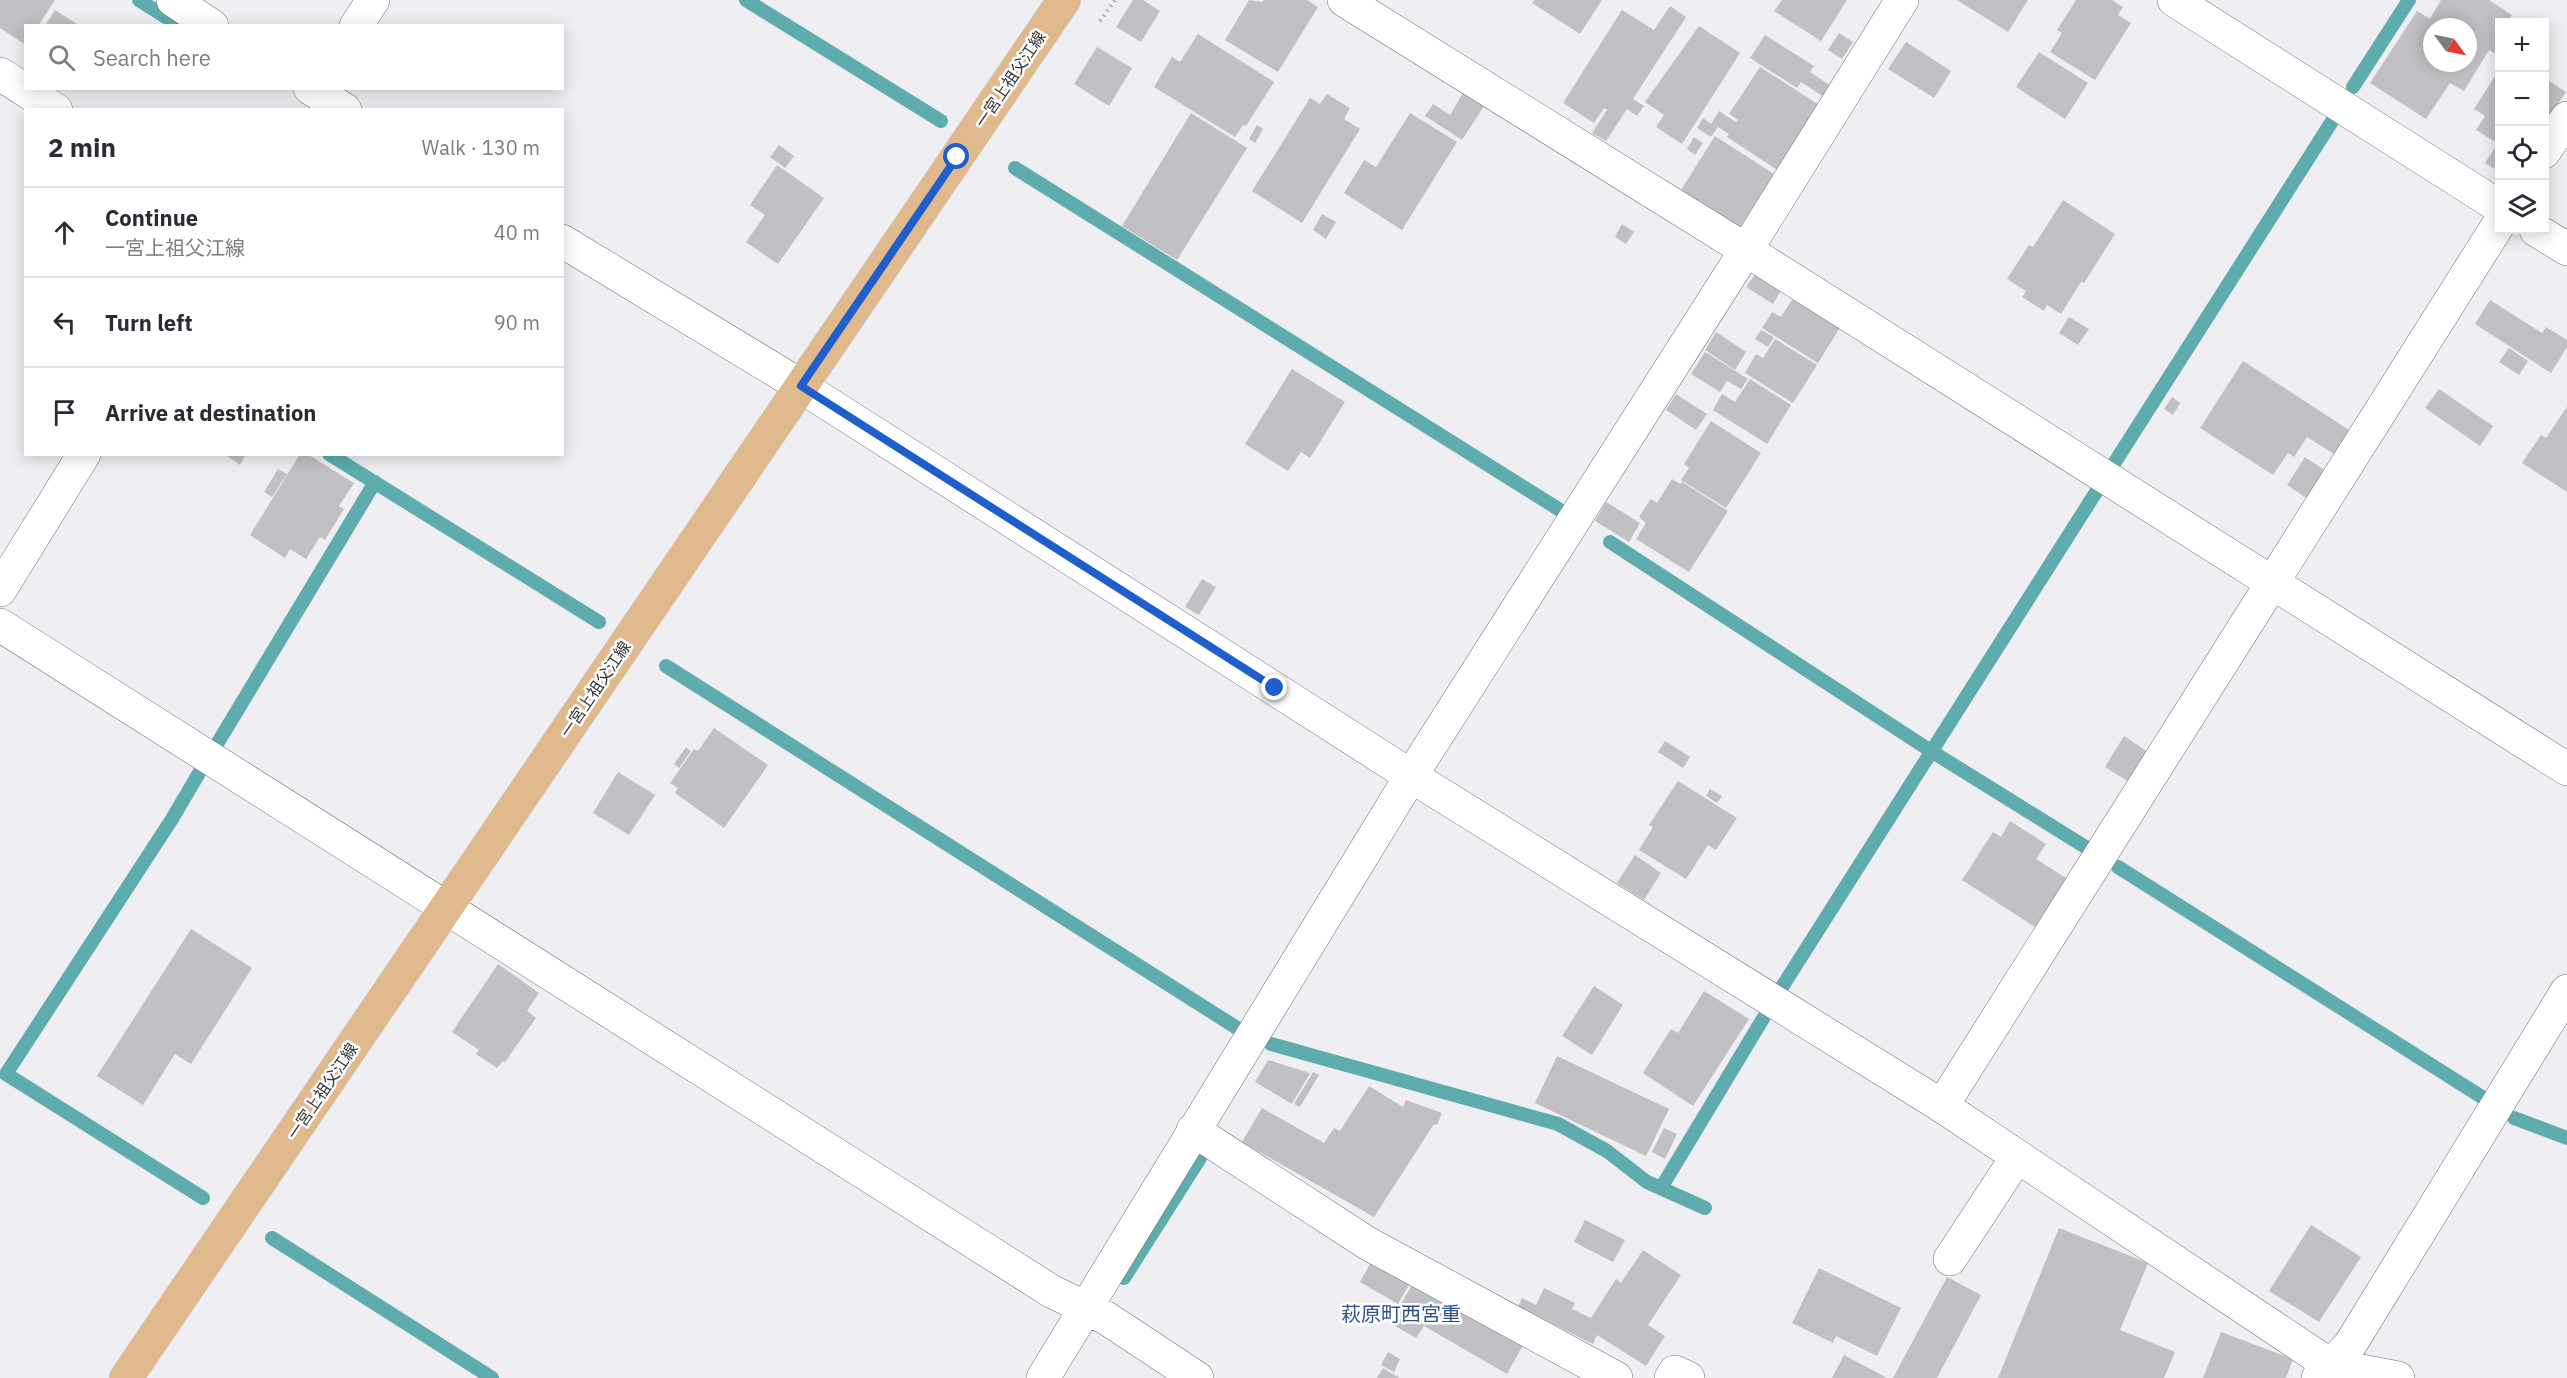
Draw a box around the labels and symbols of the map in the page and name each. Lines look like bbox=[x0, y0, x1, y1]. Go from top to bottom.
north arrow bbox=[2423, 18, 2477, 72]
street label: 一宮上祖父江線 bbox=[970, 27, 1050, 131]
route start bbox=[943, 143, 969, 169]
street label: 一宮上祖父江線 bbox=[555, 637, 635, 741]
route end bbox=[1261, 674, 1287, 700]
street label: 一宮上祖父江線 bbox=[282, 1039, 362, 1143]
district label: 萩原町西宮重 bbox=[1341, 1300, 1461, 1327]

